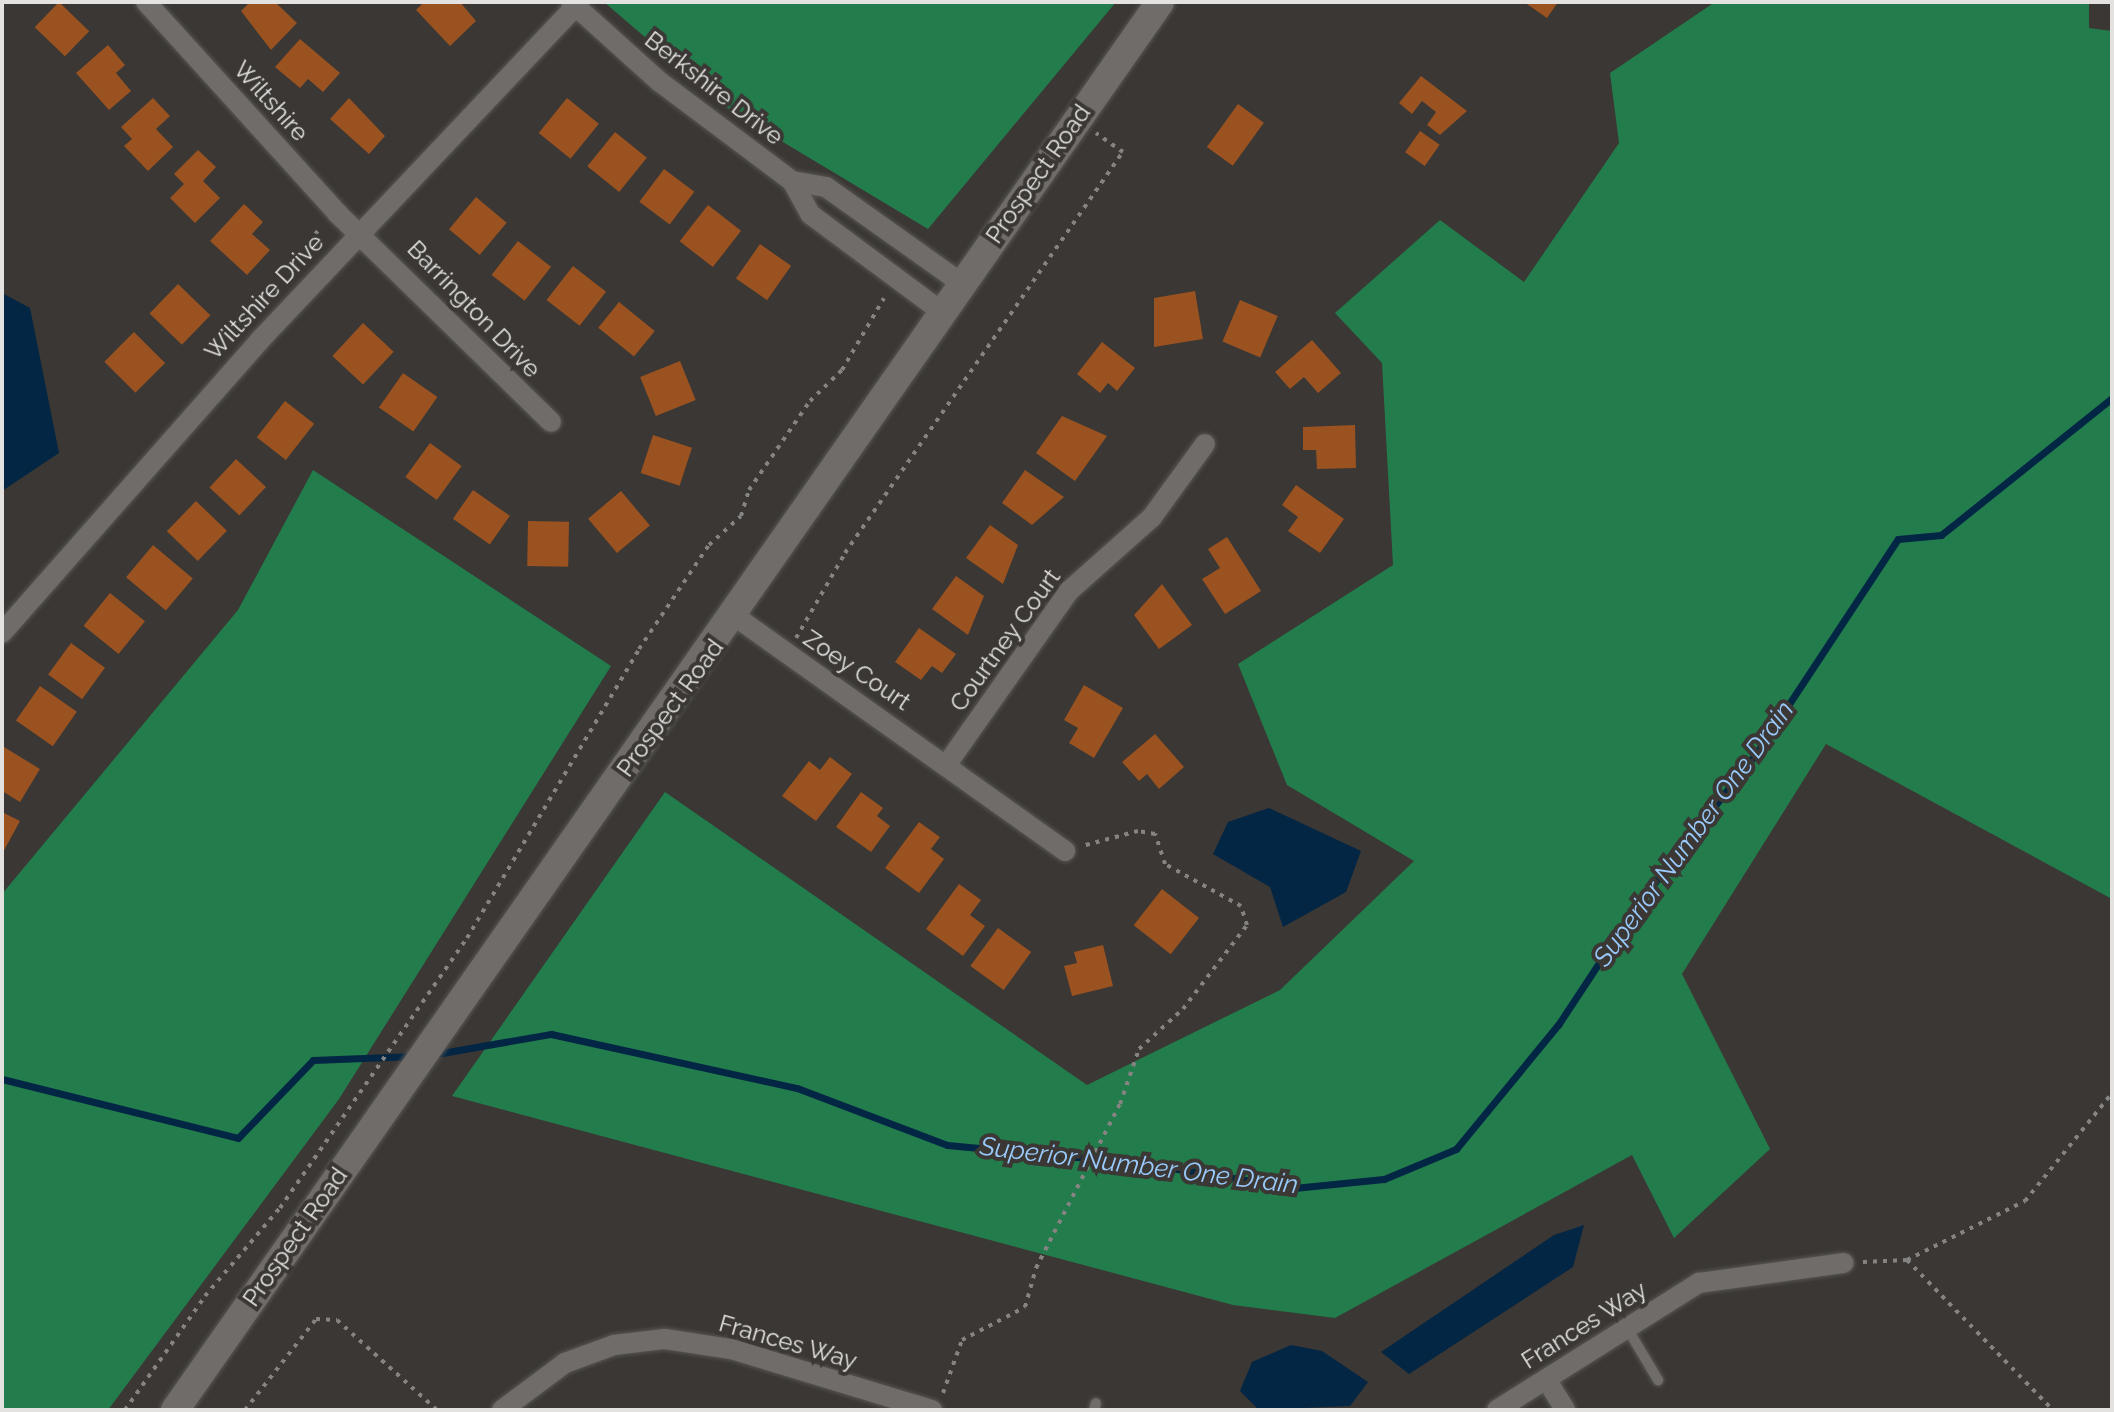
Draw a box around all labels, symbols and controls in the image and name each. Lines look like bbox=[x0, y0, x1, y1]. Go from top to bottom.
street label: Berkshire Drive bbox=[639, 25, 789, 151]
street label: Wiltshire bbox=[228, 55, 314, 147]
street label: Prospect Road bbox=[980, 99, 1096, 249]
street label: Wiltshire Drive bbox=[198, 228, 330, 366]
street label: Barrington Drive bbox=[401, 234, 547, 384]
street label: Courtney Court bbox=[943, 563, 1067, 717]
street label: Zoey Court bbox=[798, 624, 916, 716]
street label: Prospect Road bbox=[611, 634, 729, 782]
water label: Superior Number One Drain bbox=[1587, 695, 1801, 973]
water label: Superior Number One Drain bbox=[978, 1131, 1300, 1201]
street label: Prospect Road bbox=[237, 1162, 353, 1312]
street label: Frances Way bbox=[1516, 1275, 1652, 1375]
street label: Frances Way bbox=[715, 1308, 861, 1376]

